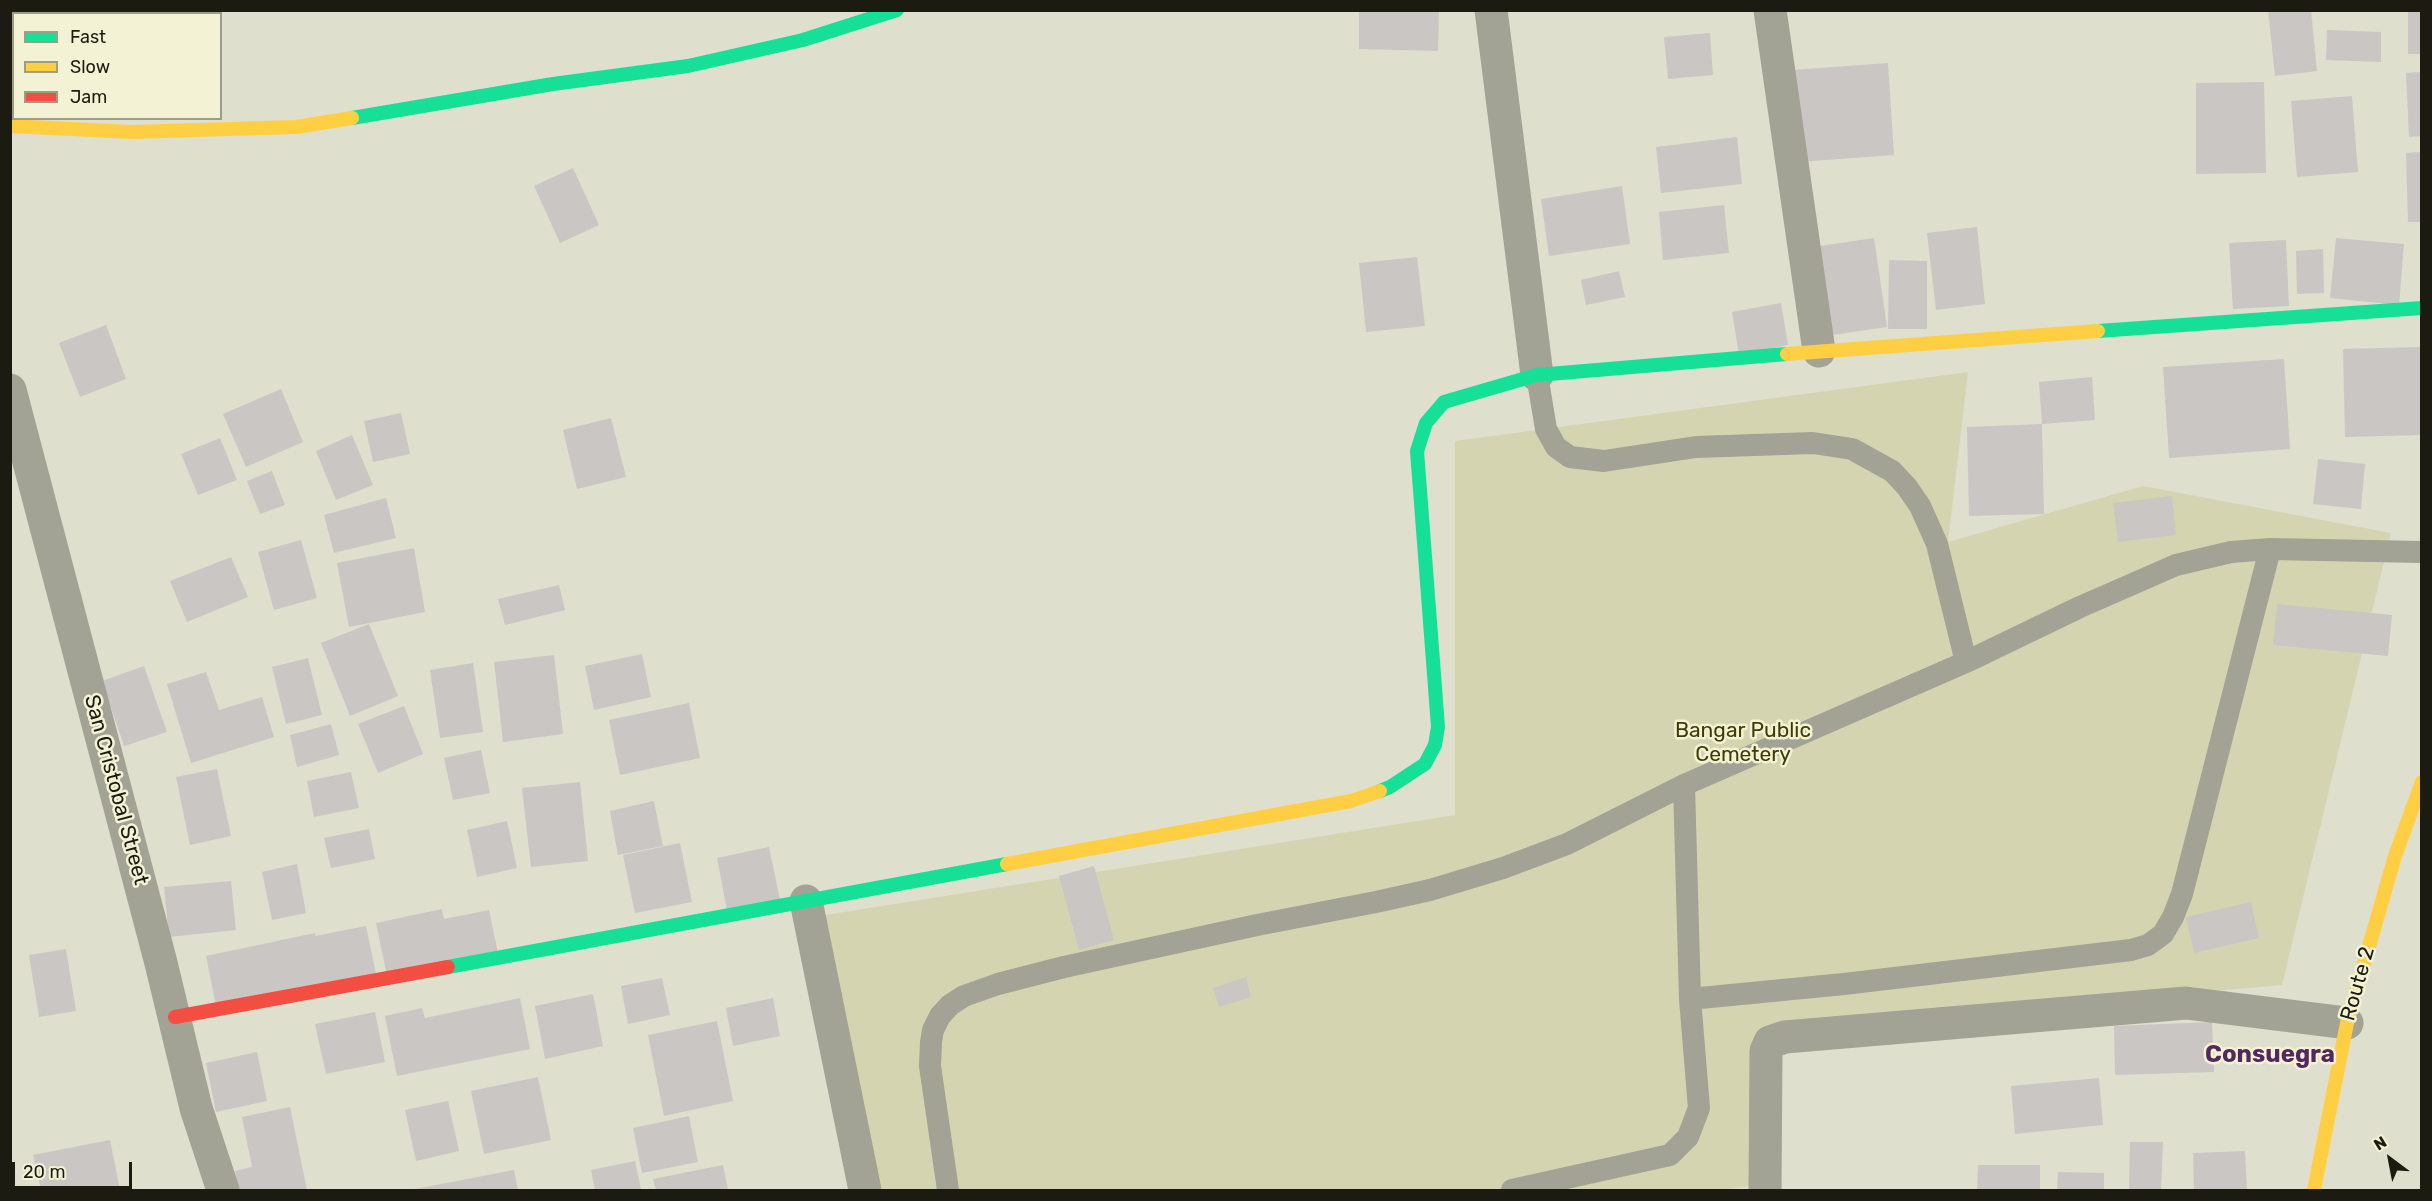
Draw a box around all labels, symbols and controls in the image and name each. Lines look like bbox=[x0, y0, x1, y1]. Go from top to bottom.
legend bbox=[12, 12, 222, 120]
text: Fast bbox=[70, 26, 106, 48]
text: Slow bbox=[70, 56, 110, 78]
text: Jam bbox=[70, 86, 107, 108]
street label: San Cristobal Street bbox=[79, 692, 153, 888]
park label: Bangar Public Cemetery bbox=[1675, 718, 1811, 768]
street label: Route 2 bbox=[2335, 944, 2381, 1024]
district label: Consuegra bbox=[2205, 1041, 2335, 1069]
north arrow bbox=[2360, 1129, 2420, 1189]
text: N bbox=[2370, 1132, 2390, 1154]
scale bar bbox=[15, 1150, 135, 1188]
text: 20 m bbox=[23, 1161, 65, 1183]

